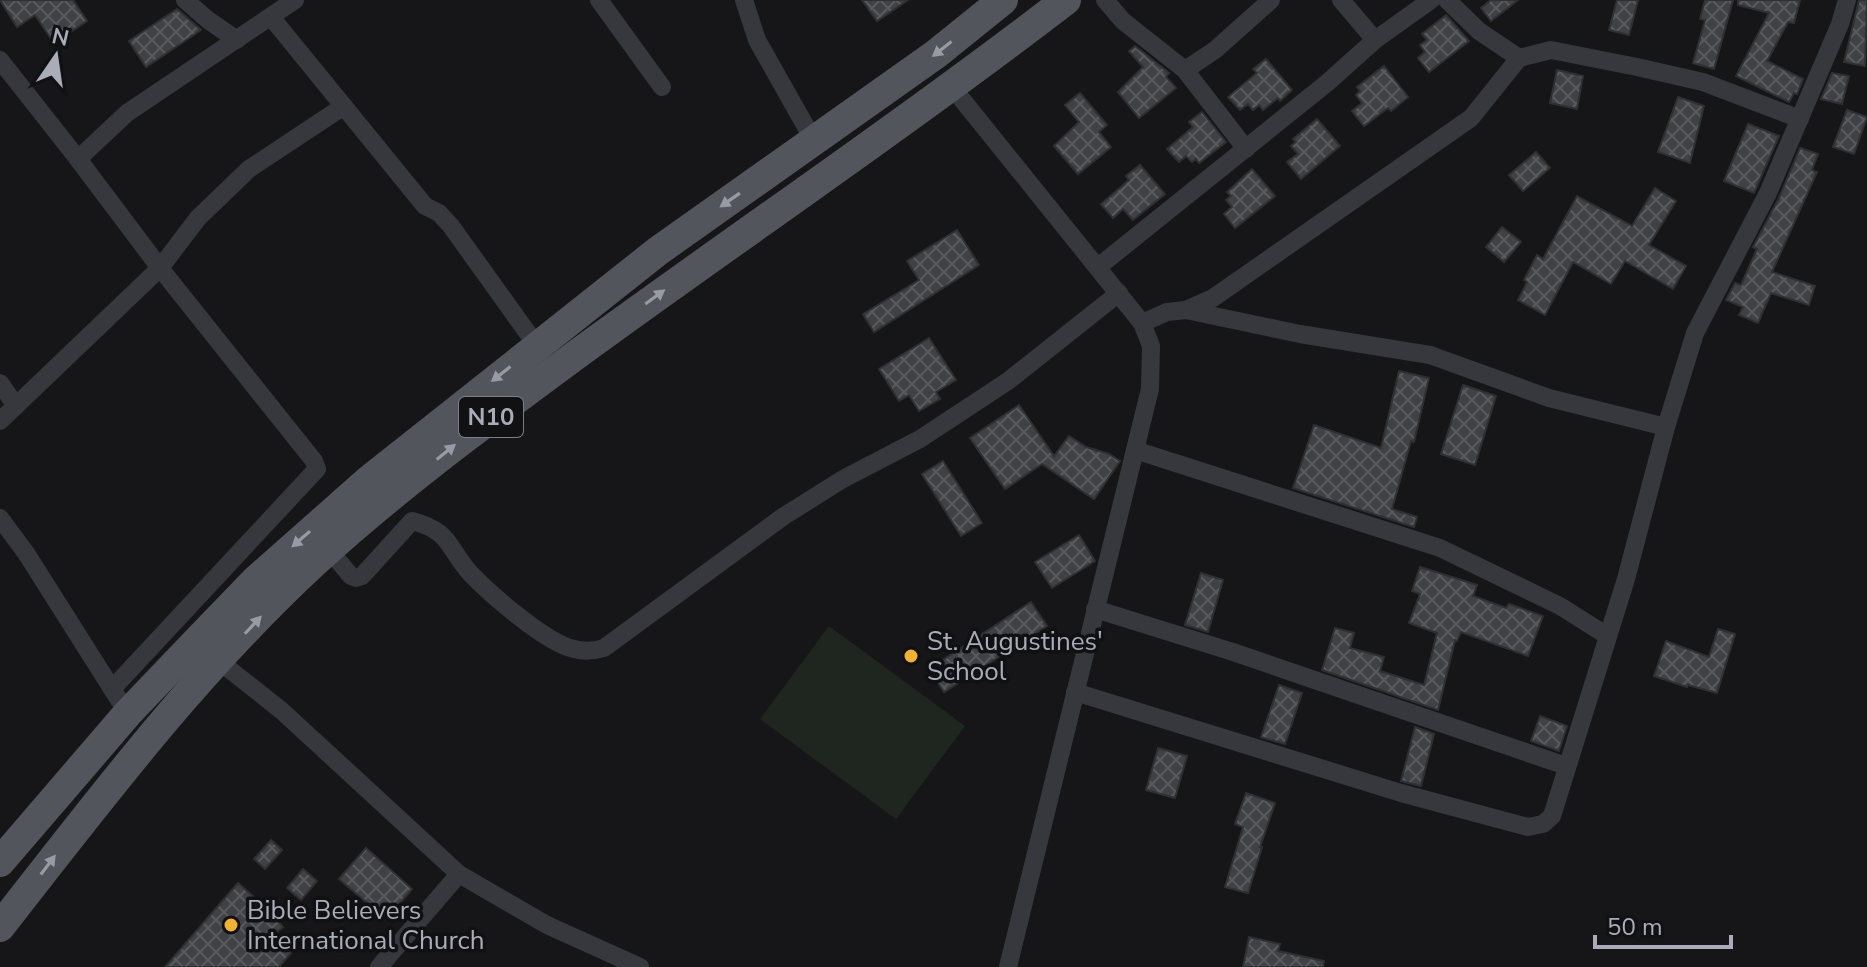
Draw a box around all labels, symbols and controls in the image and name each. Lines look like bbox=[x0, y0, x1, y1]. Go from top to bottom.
north arrow bbox=[16, 16, 96, 96]
text: N bbox=[49, 21, 72, 54]
one-way arrow bbox=[932, 40, 952, 57]
one-way arrow bbox=[720, 192, 741, 207]
one-way arrow bbox=[645, 290, 666, 306]
one-way arrow bbox=[491, 365, 511, 381]
road number: N10 bbox=[459, 397, 523, 437]
one-way arrow bbox=[436, 444, 456, 460]
one-way arrow bbox=[291, 530, 310, 548]
one-way arrow bbox=[243, 616, 261, 635]
place label: St. Augustines' School bbox=[927, 624, 1103, 689]
marker: St. Augustines' School bbox=[902, 647, 920, 665]
one-way arrow bbox=[39, 855, 55, 875]
place label: Bible Believers International Church bbox=[247, 893, 484, 958]
scale bar bbox=[1595, 899, 1731, 949]
text: 50 m bbox=[1607, 911, 1663, 943]
marker: Bible Believers International Church bbox=[222, 916, 240, 934]

